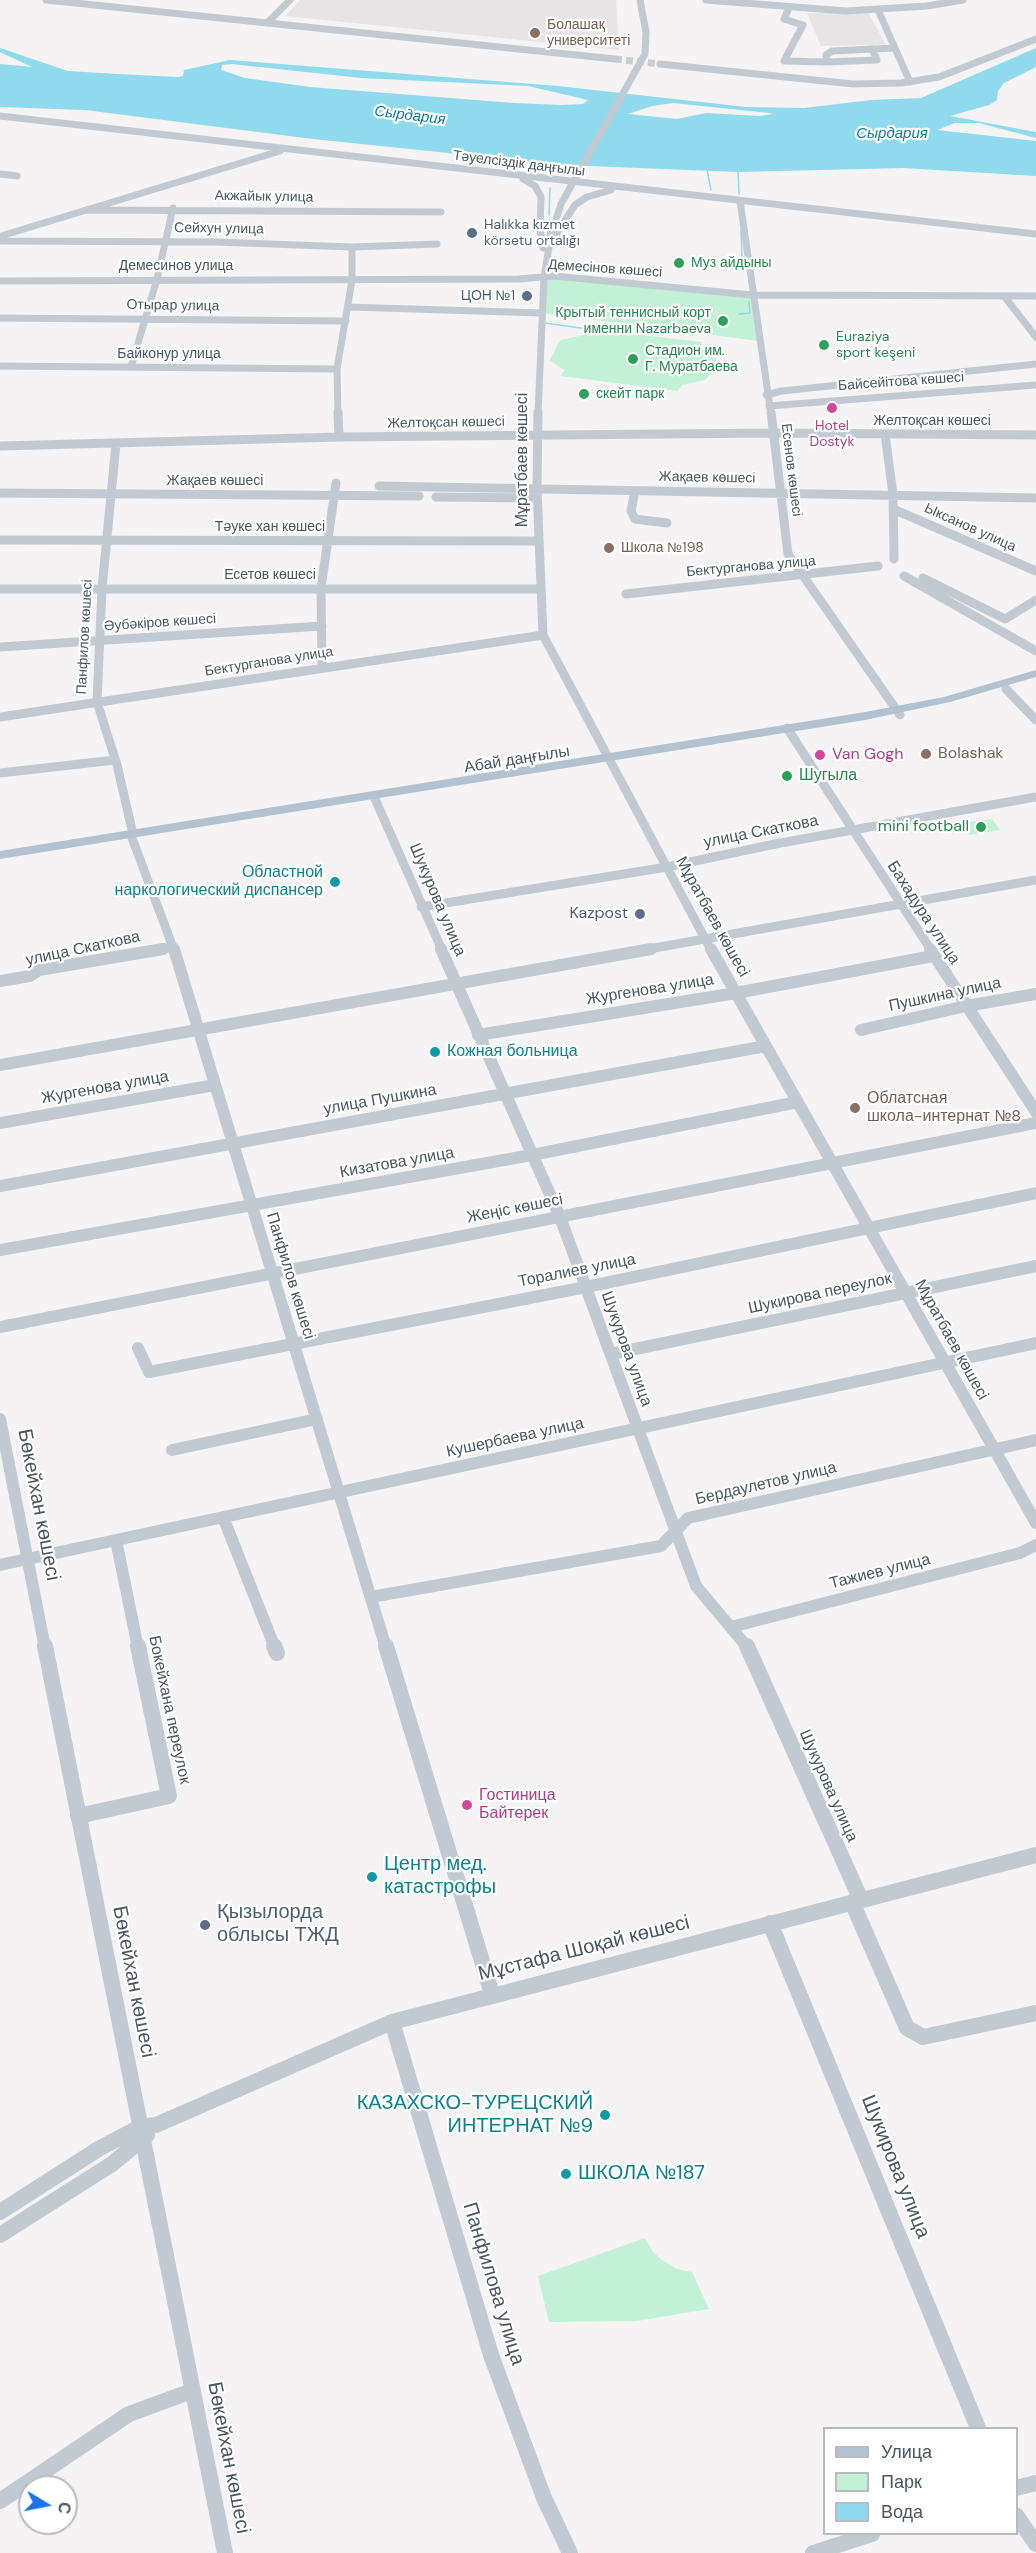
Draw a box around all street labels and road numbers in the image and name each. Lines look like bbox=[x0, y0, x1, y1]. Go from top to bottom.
street label: Тәуелсіздік даңғылы bbox=[452, 148, 586, 180]
street label: Акжайык улица bbox=[214, 188, 314, 206]
street label: Сейхун улица bbox=[174, 220, 264, 238]
street label: Демесінов көшесі bbox=[547, 257, 663, 281]
street label: Демесинов улица bbox=[119, 258, 233, 274]
street label: Отырар улица bbox=[126, 297, 220, 315]
street label: Байконур улица bbox=[117, 346, 221, 362]
street label: Байсейітова көшесі bbox=[837, 369, 965, 395]
street label: Мұратбаев көшесі bbox=[513, 393, 533, 527]
street label: Желтоқсан көшесі bbox=[873, 413, 991, 429]
street label: Желтоқсан көшесі bbox=[387, 414, 505, 432]
street label: Есенов көшесі bbox=[777, 422, 805, 518]
street label: Жақаев көшесі bbox=[658, 469, 756, 487]
street label: Жақаев көшесі bbox=[167, 473, 263, 489]
street label: Ыксанов улица bbox=[922, 500, 1018, 556]
street label: Тәуке хан көшесі bbox=[215, 519, 325, 535]
street label: Бектурганова улица bbox=[686, 553, 816, 581]
street label: Есетов көшесі bbox=[224, 567, 316, 583]
street label: Панфилов көшесі bbox=[74, 579, 96, 695]
street label: Әубәкіров көшесі bbox=[103, 611, 217, 635]
street label: Бектурганова улица bbox=[204, 644, 334, 680]
street label: Абай даңғылы bbox=[463, 742, 571, 778]
street label: улица Скаткова bbox=[702, 811, 820, 853]
street label: Шукурова улица bbox=[405, 841, 469, 959]
street label: Мұратбаев көшесі bbox=[671, 853, 753, 981]
street label: Бахадура улица bbox=[882, 858, 964, 968]
street label: улица Скаткова bbox=[24, 928, 142, 970]
street label: Жургенова улица bbox=[585, 970, 715, 1010]
street label: Пушкина улица bbox=[887, 974, 1003, 1016]
street label: Жургенова улица bbox=[40, 1067, 170, 1109]
street label: улица Пушкина bbox=[322, 1081, 438, 1119]
street label: Кизатова улица bbox=[338, 1144, 456, 1182]
street label: Жеңіс көшесі bbox=[465, 1190, 565, 1228]
street label: Панфилов көшесі bbox=[262, 1210, 318, 1342]
street label: Торалиев улица bbox=[517, 1250, 637, 1292]
street label: Шукирова переулок bbox=[747, 1269, 893, 1319]
street label: Мұратбаев көшесі bbox=[910, 1276, 992, 1404]
street label: Шукурова улица bbox=[596, 1289, 656, 1409]
street label: Кушербаева улица bbox=[445, 1414, 585, 1462]
street label: Бөкейхан көшесі bbox=[12, 1427, 64, 1583]
street label: Бердаулетов улица bbox=[694, 1458, 838, 1510]
street label: Тажиев улица bbox=[828, 1550, 932, 1594]
street label: Бокейхана переулок bbox=[144, 1634, 194, 1786]
street label: Шукурова улица bbox=[795, 1727, 861, 1845]
street label: Бөкейхан көшесі bbox=[107, 1904, 159, 2060]
street label: Мұстафа Шоқай көшесі bbox=[476, 1911, 692, 1987]
street label: Шукирова улица bbox=[855, 2092, 935, 2242]
street label: Панфилова улица bbox=[457, 2200, 529, 2368]
street label: Бөкейхан көшесі bbox=[202, 2380, 254, 2536]

